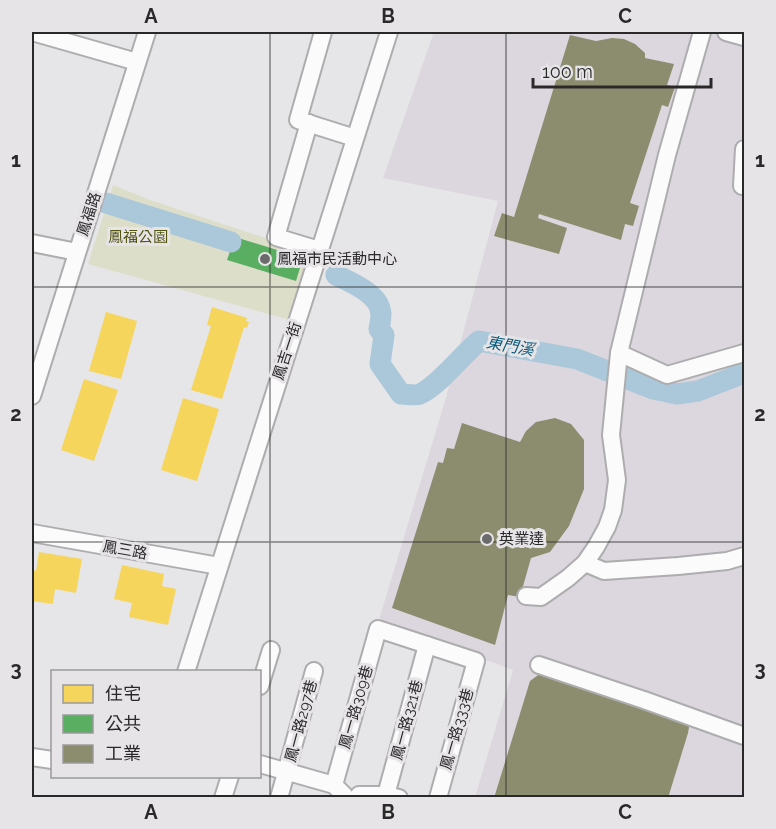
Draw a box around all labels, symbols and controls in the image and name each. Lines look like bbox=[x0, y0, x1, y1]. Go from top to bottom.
text: A bbox=[144, 4, 158, 28]
text: B bbox=[381, 4, 395, 28]
text: C bbox=[618, 4, 632, 28]
scale bar bbox=[533, 51, 712, 89]
text: 100 m bbox=[542, 61, 593, 82]
text: 1 bbox=[11, 148, 21, 172]
text: 1 bbox=[755, 148, 765, 172]
street label: 鳳福路 bbox=[73, 190, 105, 238]
park label: 鳳福公園 bbox=[108, 228, 168, 246]
place label: 鳳福市民活動中心 bbox=[277, 250, 397, 268]
marker: 鳳福市民活動中心 bbox=[258, 252, 272, 266]
street label: 鳳吉一街 bbox=[269, 320, 305, 382]
water label: 東門溪 bbox=[485, 332, 537, 360]
text: 2 bbox=[10, 402, 22, 426]
text: 2 bbox=[754, 402, 766, 426]
place label: 英業達 bbox=[499, 530, 544, 548]
marker: 英業達 bbox=[480, 532, 494, 546]
street label: 鳳三路 bbox=[101, 537, 149, 563]
text: 3 bbox=[10, 657, 22, 681]
text: 3 bbox=[754, 657, 766, 681]
street label: 鳳一路309巷 bbox=[335, 663, 377, 751]
legend bbox=[51, 670, 261, 778]
street label: 鳳一路297巷 bbox=[281, 678, 321, 764]
street label: 鳳一路321巷 bbox=[388, 678, 426, 762]
text: 住宅 bbox=[105, 683, 141, 704]
street label: 鳳一路333巷 bbox=[437, 686, 477, 772]
text: 公共 bbox=[105, 713, 141, 734]
text: 工業 bbox=[105, 743, 141, 764]
text: A bbox=[144, 800, 158, 824]
text: B bbox=[381, 800, 395, 824]
text: C bbox=[618, 800, 632, 824]

